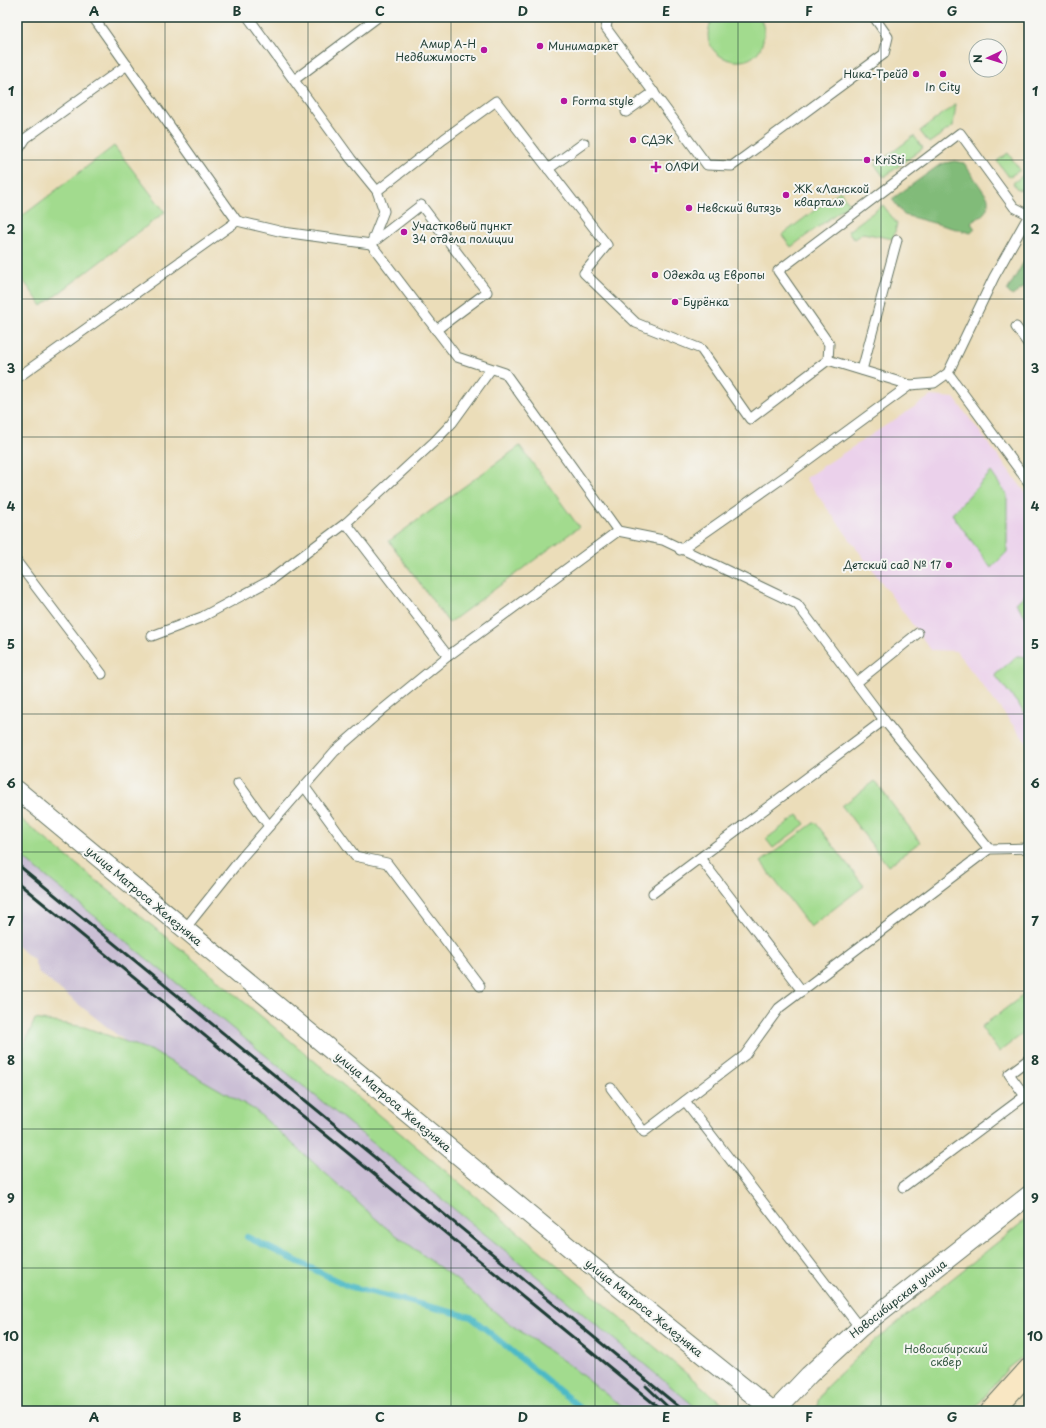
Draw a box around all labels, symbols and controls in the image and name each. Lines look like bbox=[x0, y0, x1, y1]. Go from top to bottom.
text: A bbox=[89, 1, 99, 20]
text: B bbox=[233, 1, 242, 20]
text: C bbox=[375, 1, 385, 20]
text: D bbox=[518, 1, 528, 20]
text: E bbox=[662, 1, 670, 20]
text: F bbox=[805, 1, 813, 20]
text: G bbox=[947, 1, 957, 20]
place label: Амир А-Н Недвижимость bbox=[396, 35, 476, 65]
place label: Минимаркет bbox=[548, 37, 619, 54]
north arrow bbox=[968, 38, 1008, 78]
marker: Минимаркет bbox=[535, 41, 545, 51]
marker: Амир А-Н Недвижимость bbox=[479, 45, 489, 55]
text: N bbox=[969, 54, 986, 64]
place label: Ника-Трейд bbox=[843, 65, 908, 82]
marker: Ника-Трейд bbox=[911, 69, 921, 79]
marker: In City bbox=[938, 69, 948, 79]
place label: In City bbox=[925, 78, 961, 95]
text: 1 bbox=[8, 81, 14, 100]
text: 1 bbox=[1032, 81, 1038, 100]
place label: Forma style bbox=[572, 92, 634, 109]
marker: Forma style bbox=[559, 96, 569, 106]
place label: СДЭК bbox=[641, 131, 674, 148]
marker: СДЭК bbox=[628, 135, 638, 145]
place label: KriSti bbox=[875, 151, 905, 168]
marker: KriSti bbox=[862, 155, 872, 165]
place label: ОЛФИ bbox=[665, 158, 699, 175]
marker: ОЛФИ bbox=[650, 161, 662, 173]
place label: ЖК «Ланской квартал» bbox=[793, 180, 869, 210]
marker: ЖК «Ланской квартал» bbox=[781, 190, 791, 200]
place label: Невский витязь bbox=[697, 199, 781, 216]
marker: Невский витязь bbox=[684, 203, 694, 213]
place label: Участковый пункт 34 отдела полиции bbox=[412, 217, 514, 247]
text: 2 bbox=[6, 219, 16, 238]
text: 2 bbox=[1030, 219, 1040, 238]
marker: Участковый пункт 34 отдела полиции bbox=[399, 227, 409, 237]
place label: Одежда из Европы bbox=[663, 266, 765, 283]
marker: Одежда из Европы bbox=[650, 270, 660, 280]
place label: Бурёнка bbox=[683, 293, 729, 310]
marker: Бурёнка bbox=[670, 297, 680, 307]
text: 3 bbox=[7, 358, 16, 377]
text: 3 bbox=[1031, 358, 1040, 377]
text: 4 bbox=[7, 496, 16, 515]
text: 4 bbox=[1031, 496, 1040, 515]
place label: Детский сад № 17 bbox=[843, 556, 941, 573]
marker: Детский сад № 17 bbox=[944, 560, 954, 570]
text: 5 bbox=[7, 634, 15, 653]
text: 5 bbox=[1031, 634, 1039, 653]
text: 6 bbox=[6, 773, 16, 792]
text: 6 bbox=[1030, 773, 1040, 792]
street label: улица Матроса Железняка bbox=[82, 842, 206, 950]
text: 7 bbox=[7, 911, 15, 930]
text: 7 bbox=[1031, 911, 1039, 930]
street label: улица Матроса Железняка bbox=[331, 1048, 455, 1156]
text: 8 bbox=[7, 1050, 15, 1069]
text: 8 bbox=[1031, 1050, 1039, 1069]
text: 9 bbox=[7, 1188, 15, 1207]
text: 9 bbox=[1031, 1188, 1039, 1207]
street label: улица Матроса Железняка bbox=[582, 1255, 707, 1361]
street label: Новосибирская улица bbox=[846, 1255, 950, 1342]
text: 10 bbox=[3, 1326, 19, 1345]
text: 10 bbox=[1027, 1326, 1043, 1345]
park label: Новосибирский сквер bbox=[904, 1340, 988, 1370]
text: A bbox=[89, 1407, 99, 1426]
text: B bbox=[233, 1407, 242, 1426]
text: C bbox=[375, 1407, 385, 1426]
text: D bbox=[518, 1407, 528, 1426]
text: E bbox=[662, 1407, 670, 1426]
text: F bbox=[805, 1407, 813, 1426]
text: G bbox=[947, 1407, 957, 1426]

